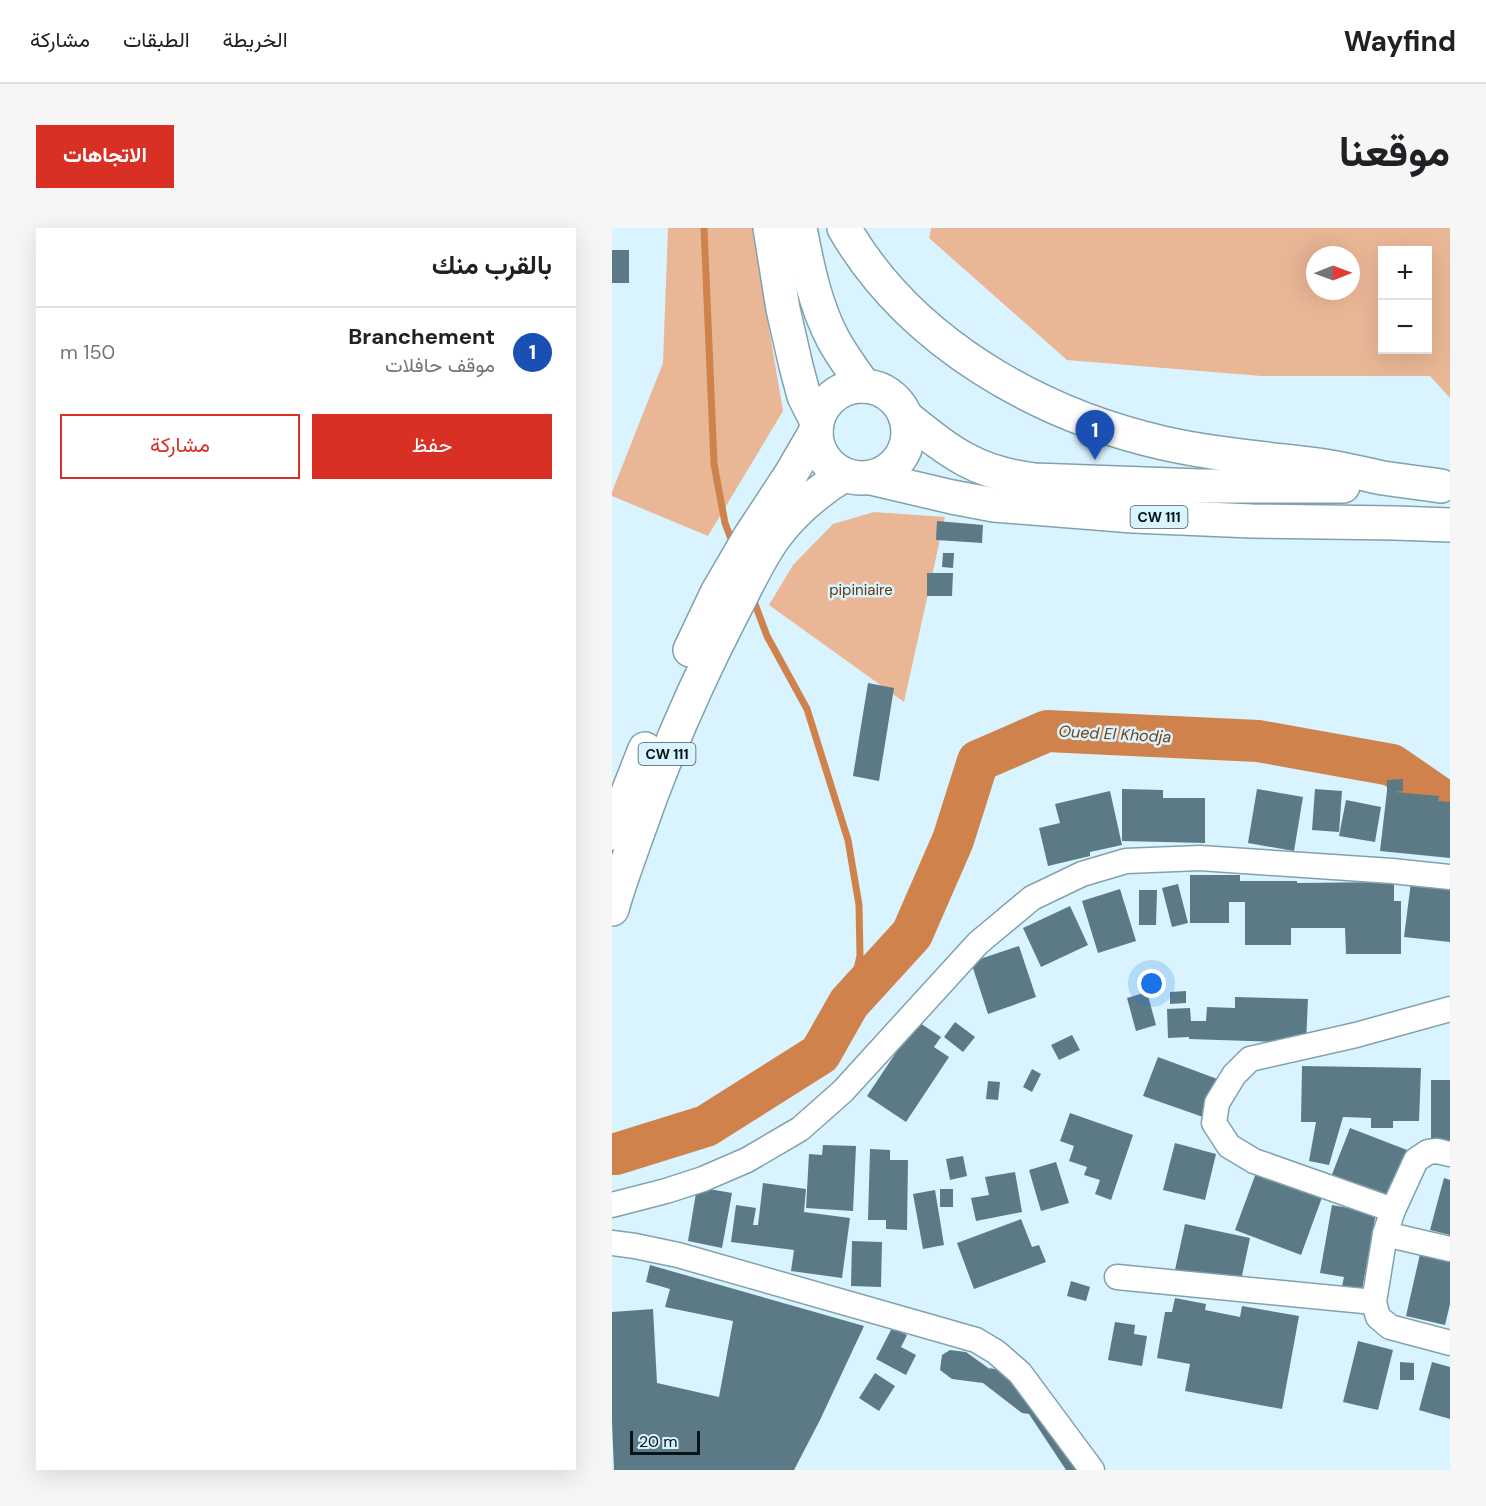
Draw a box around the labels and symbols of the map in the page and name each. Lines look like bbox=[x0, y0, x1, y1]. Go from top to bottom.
north arrow bbox=[1306, 246, 1360, 300]
pin: 1 bbox=[1076, 410, 1114, 460]
road number: CW 111 bbox=[1130, 506, 1188, 528]
park label: pipiniaire bbox=[829, 580, 893, 600]
water label: Oued El Khodja bbox=[1058, 721, 1172, 747]
road number: CW 111 bbox=[638, 743, 696, 765]
your location bbox=[1137, 969, 1166, 998]
scale bar bbox=[630, 1428, 700, 1456]

